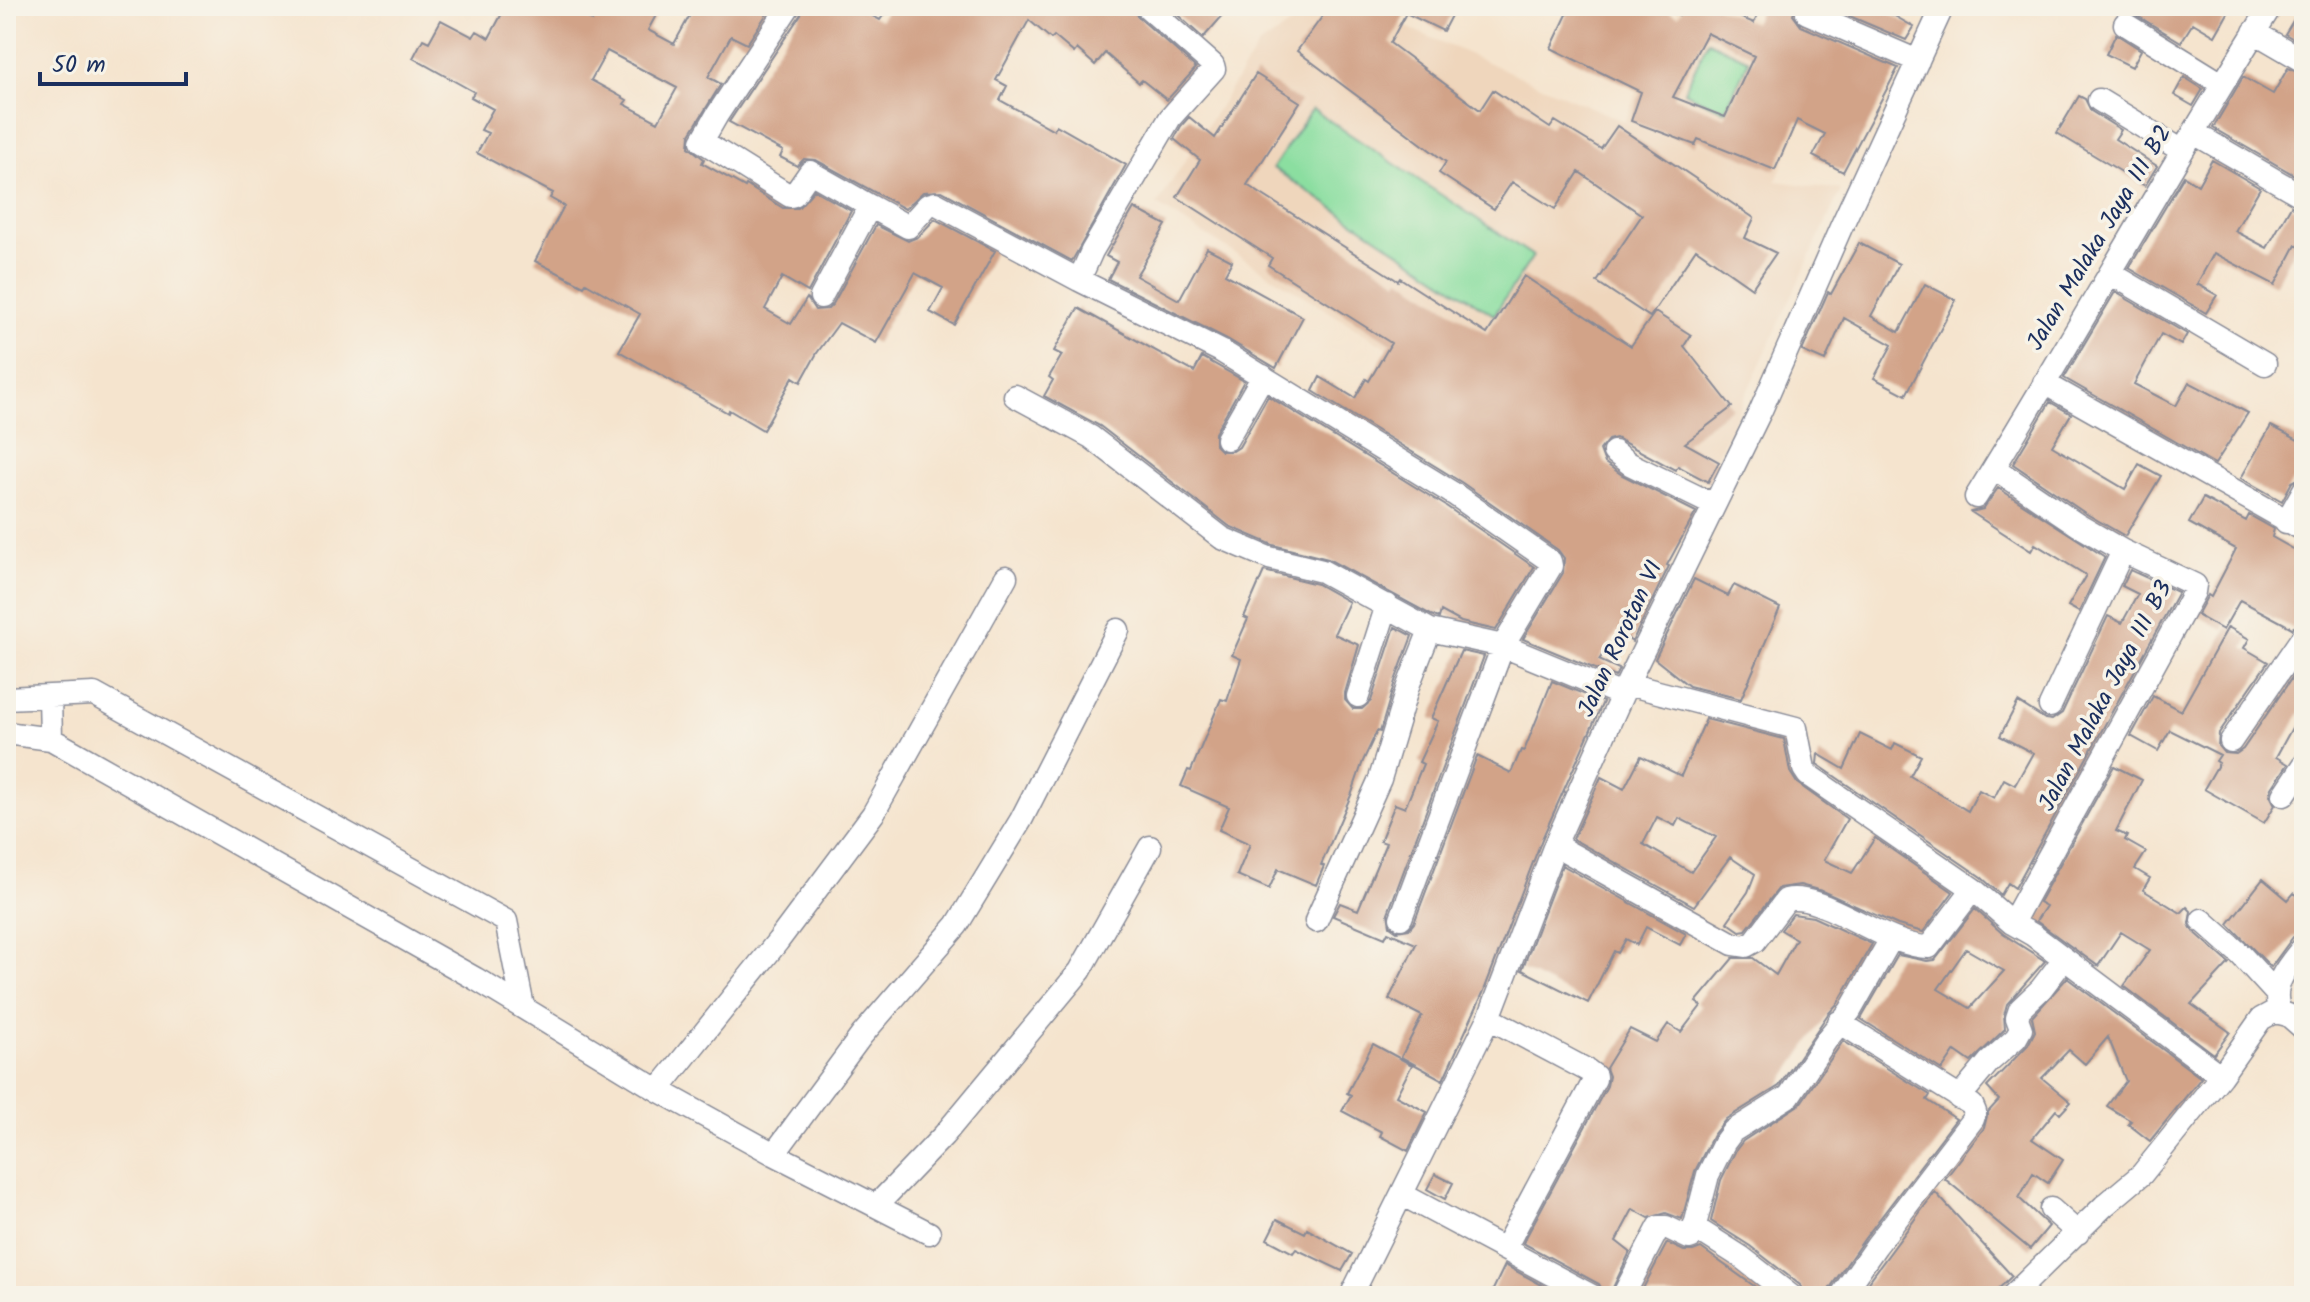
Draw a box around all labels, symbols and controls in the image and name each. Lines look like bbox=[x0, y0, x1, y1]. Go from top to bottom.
scale bar bbox=[40, 36, 186, 86]
text: 50 m bbox=[52, 46, 106, 85]
street label: Jalan Malaka Jaya III B2 bbox=[2017, 118, 2183, 358]
street label: Jalan Rorotan VI bbox=[1568, 554, 1674, 724]
street label: Jalan Malaka Jaya III B3 bbox=[2028, 573, 2184, 819]

